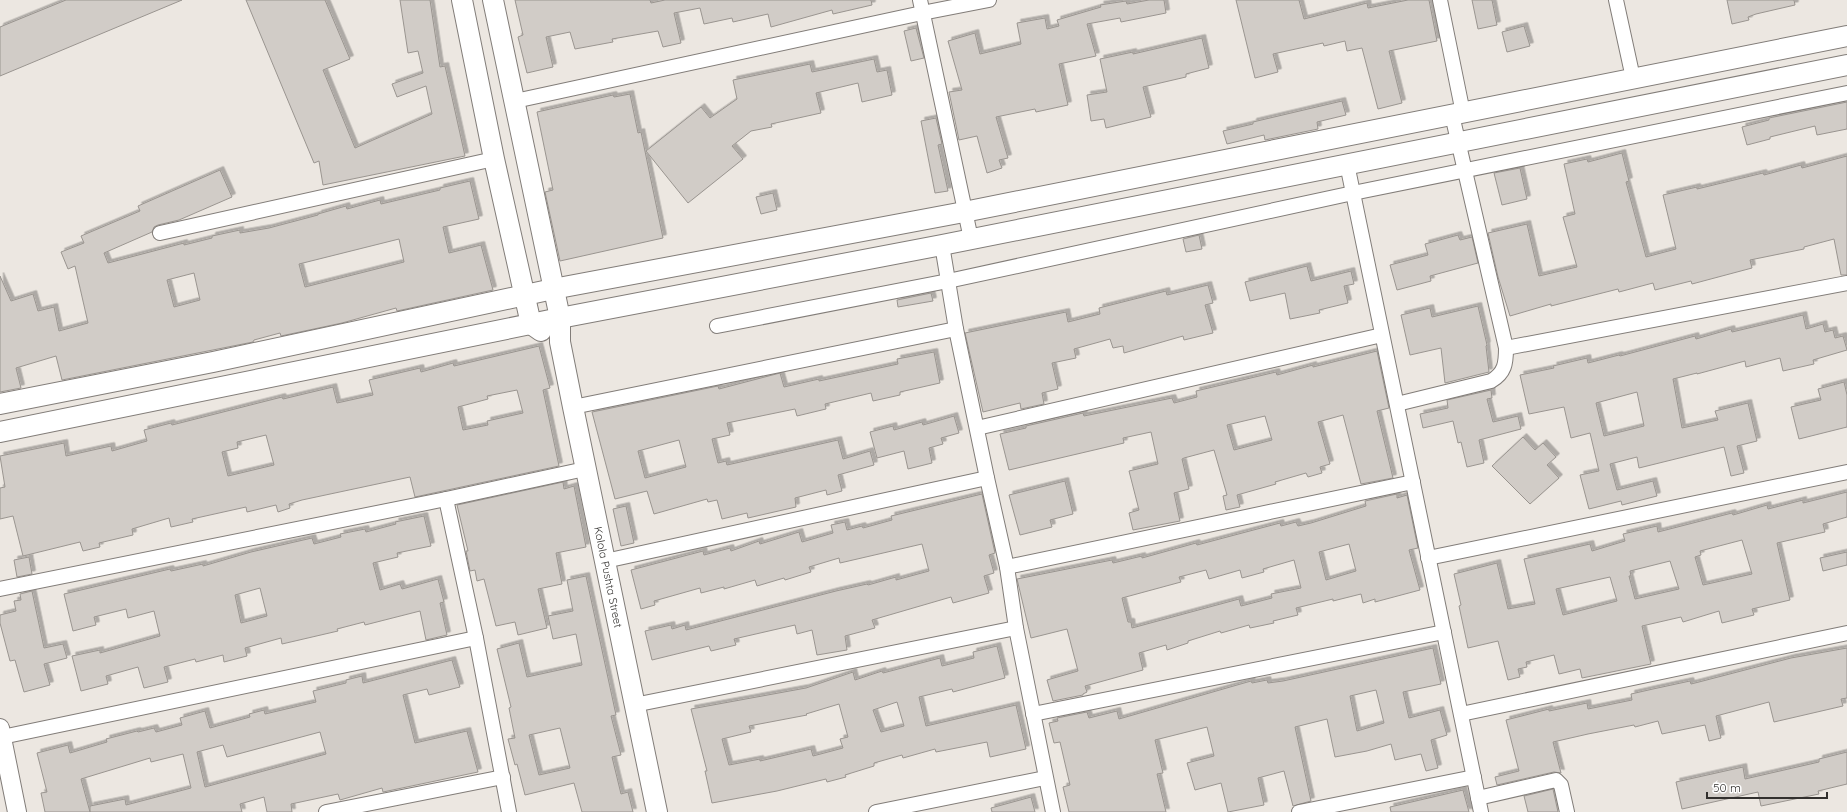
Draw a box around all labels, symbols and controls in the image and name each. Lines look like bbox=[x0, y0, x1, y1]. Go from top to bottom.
street label: Kolola Pushta Street bbox=[591, 525, 626, 629]
scale bar bbox=[1707, 774, 1827, 800]
text: 50 m bbox=[1713, 780, 1741, 795]

